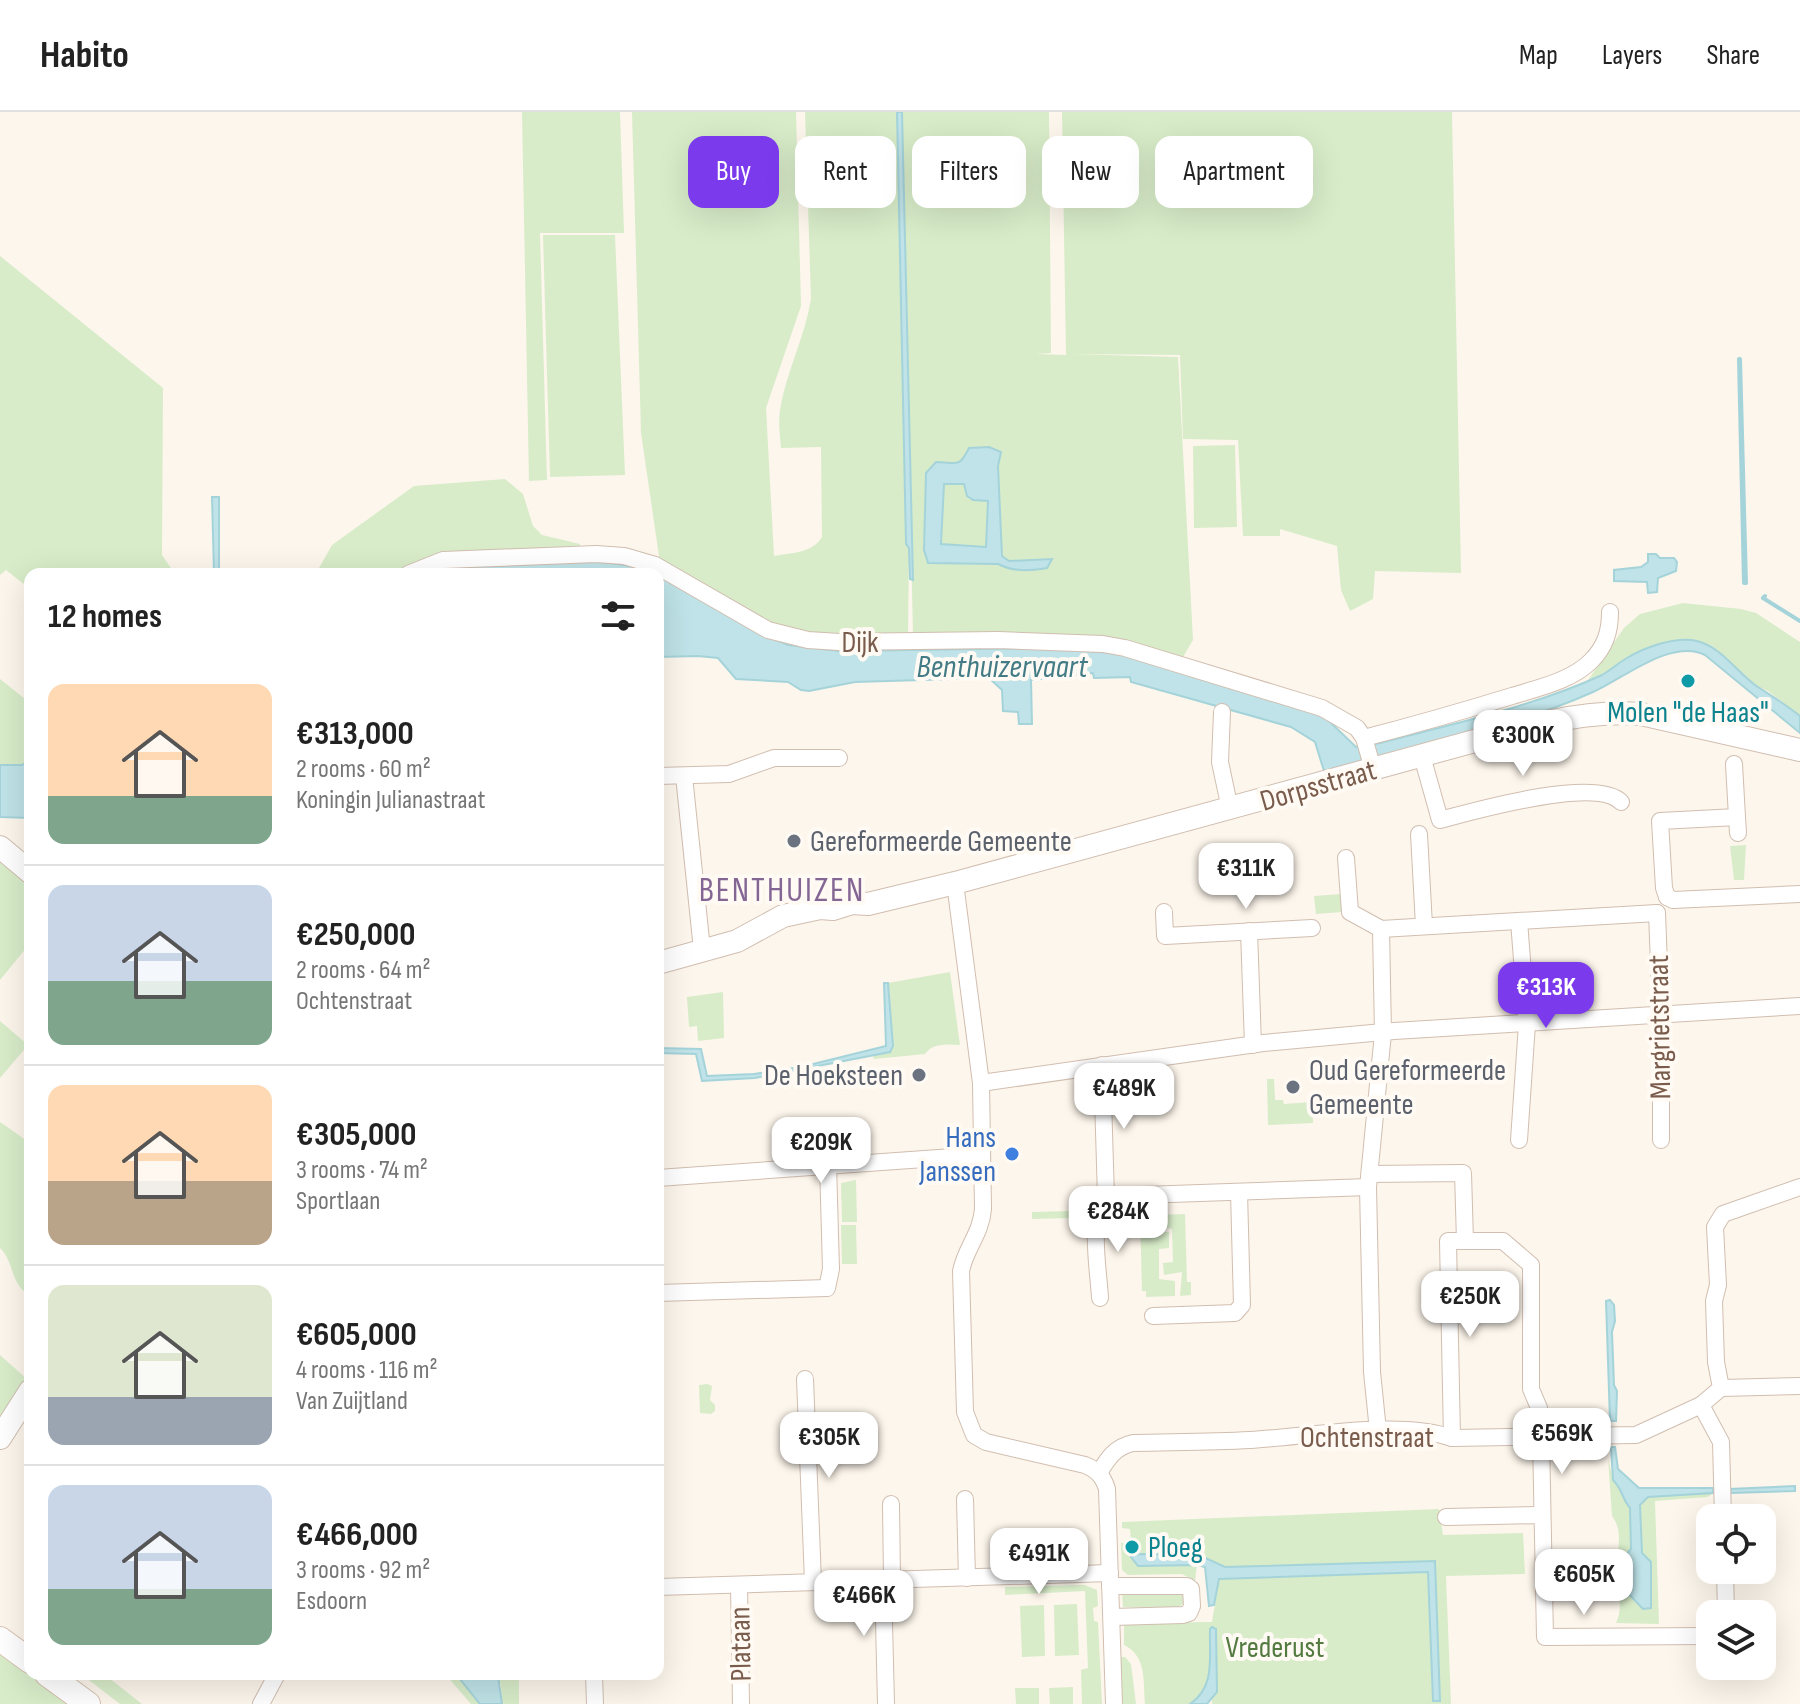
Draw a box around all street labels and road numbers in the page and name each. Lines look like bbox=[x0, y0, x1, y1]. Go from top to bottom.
street label: Dijk bbox=[841, 625, 879, 661]
street label: Dorpsstraat bbox=[1256, 752, 1380, 820]
street label: Margrietstraat bbox=[1641, 954, 1679, 1100]
street label: Ochtenstraat bbox=[1300, 1420, 1434, 1456]
street label: Plataan bbox=[722, 1606, 760, 1682]

